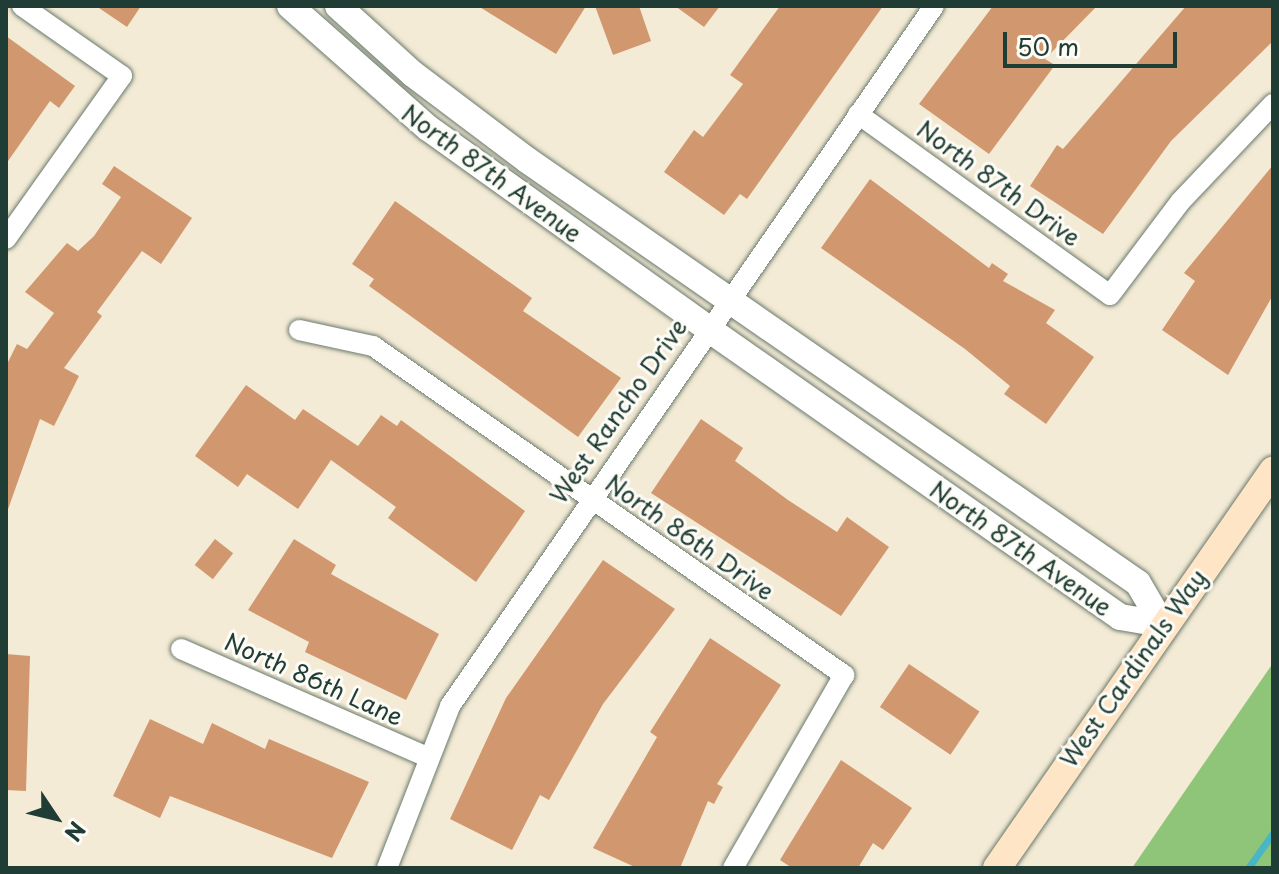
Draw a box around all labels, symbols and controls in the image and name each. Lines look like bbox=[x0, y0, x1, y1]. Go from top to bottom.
scale bar bbox=[1007, 16, 1181, 66]
text: 50 m bbox=[1017, 28, 1079, 64]
street label: North 87th Avenue bbox=[396, 98, 588, 248]
street label: North 87th Drive bbox=[912, 114, 1086, 252]
street label: West Rancho Drive bbox=[544, 313, 692, 509]
street label: North 86th Drive bbox=[600, 468, 780, 606]
street label: North 87th Avenue bbox=[924, 474, 1118, 622]
street label: West Cardinals Way bbox=[1054, 564, 1212, 772]
street label: North 86th Lane bbox=[220, 626, 408, 732]
north arrow bbox=[16, 778, 96, 858]
text: N bbox=[58, 815, 95, 849]

